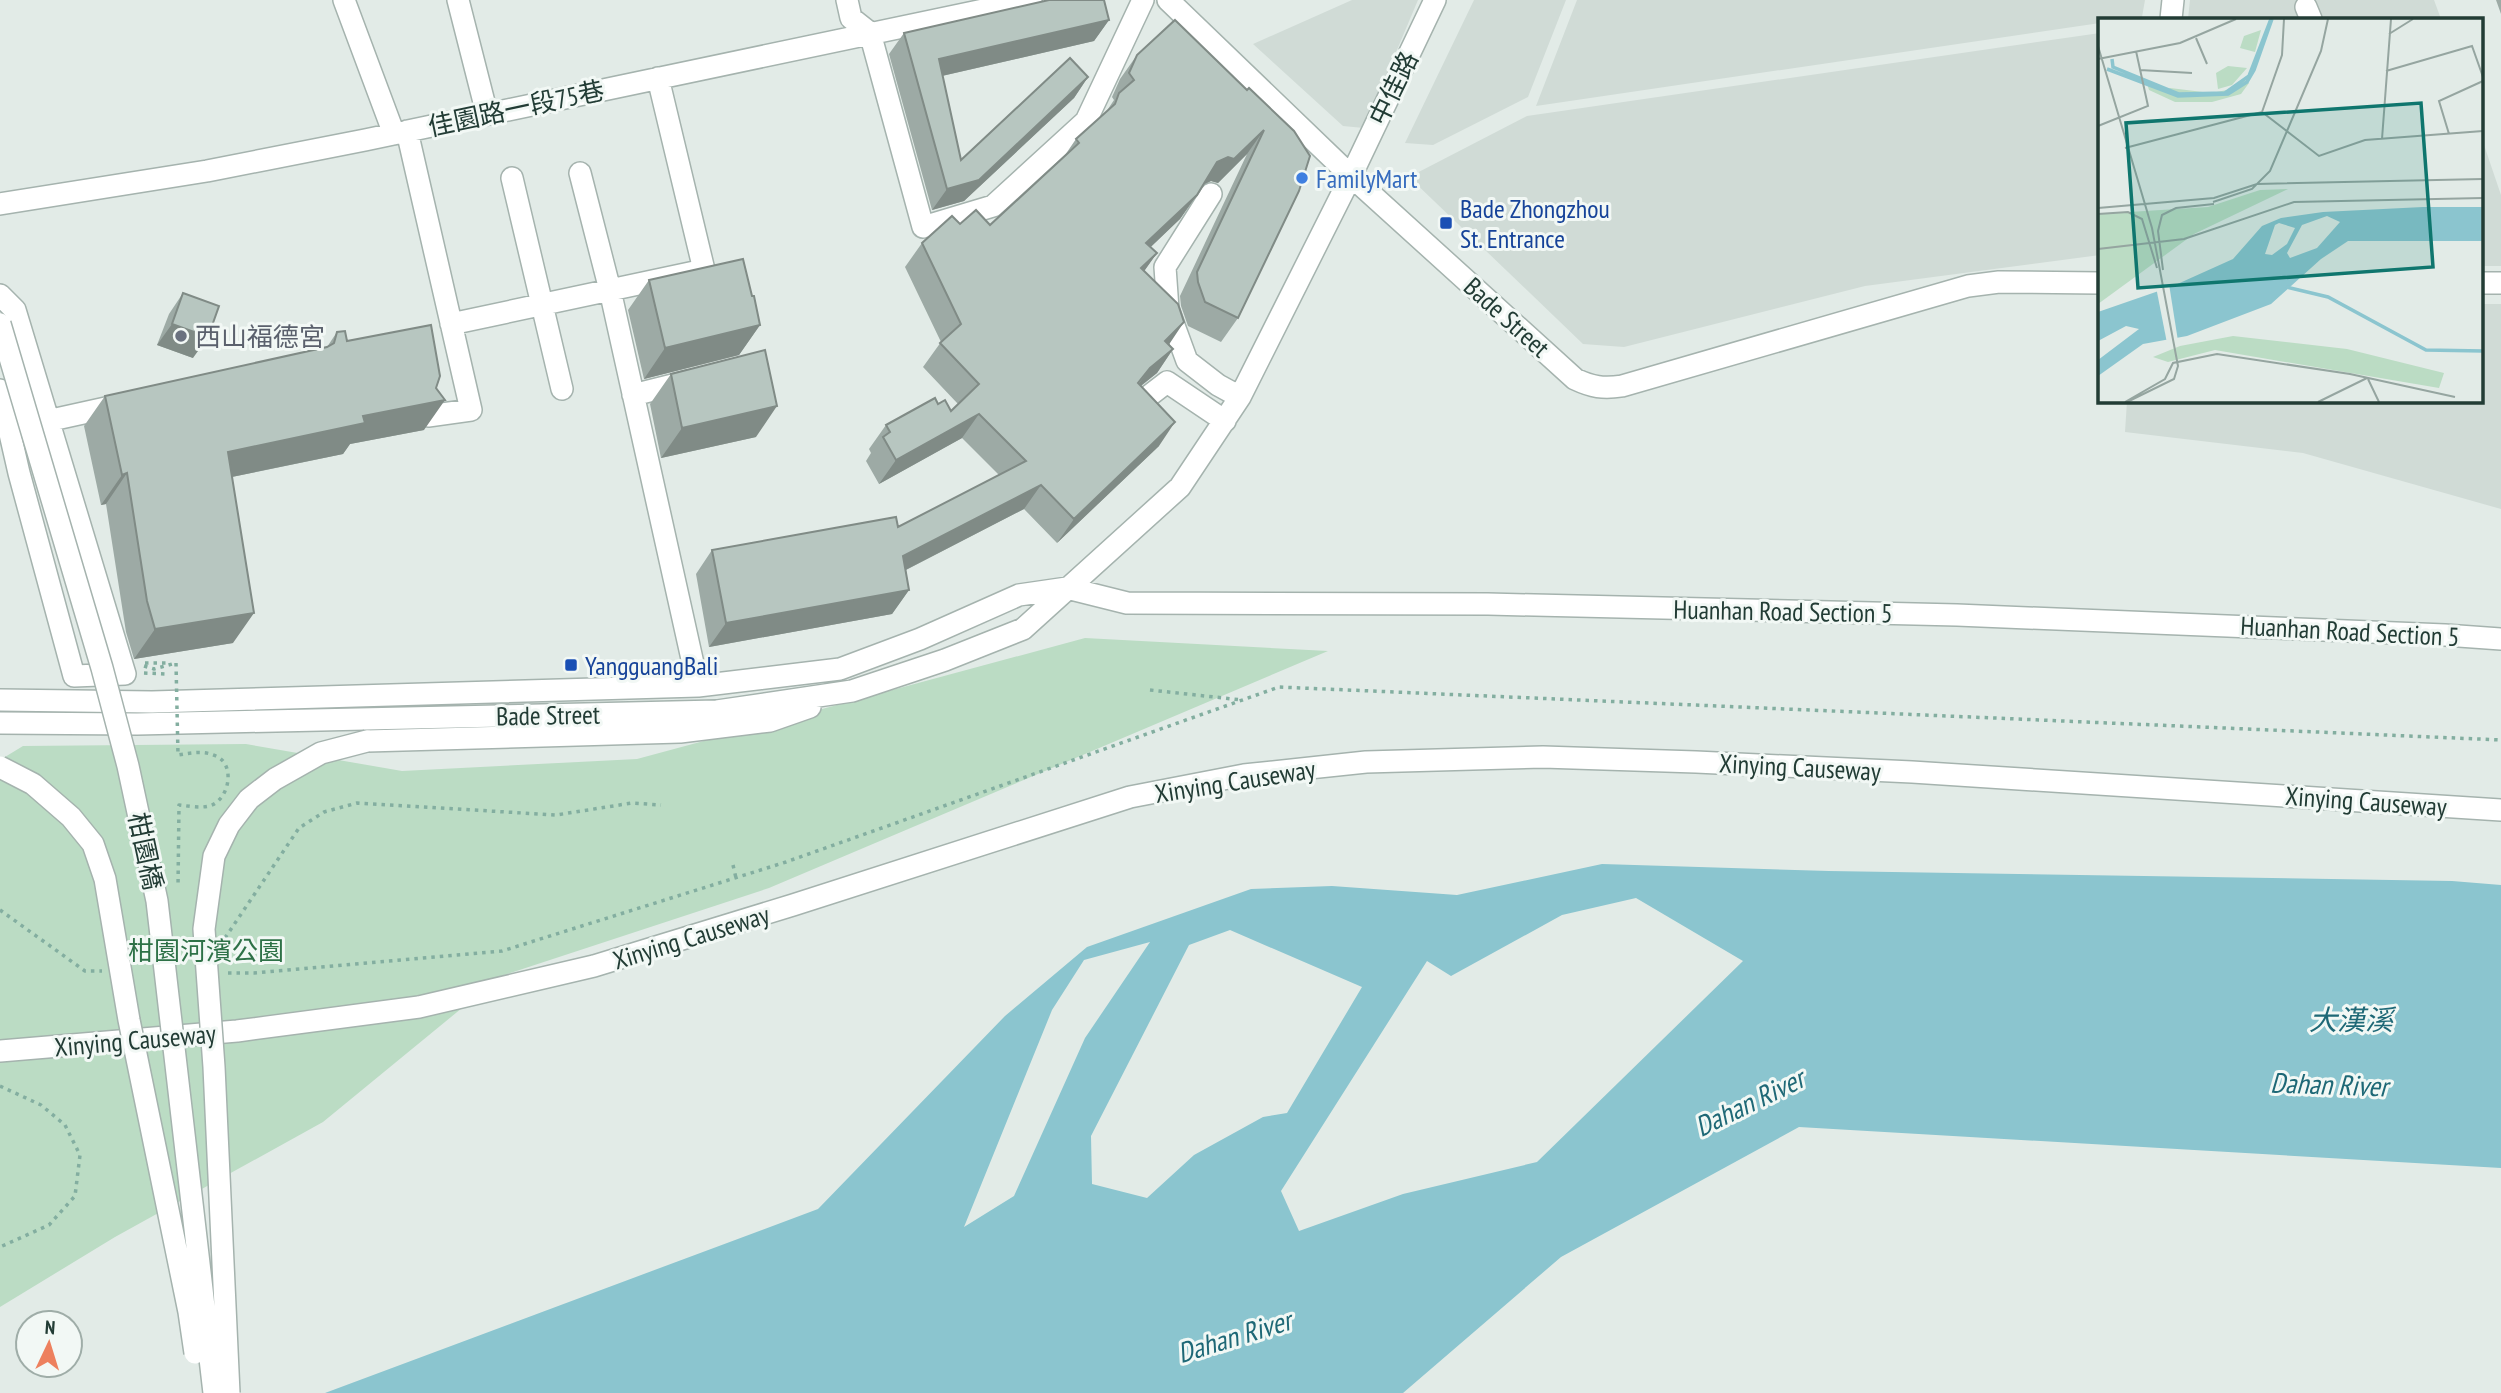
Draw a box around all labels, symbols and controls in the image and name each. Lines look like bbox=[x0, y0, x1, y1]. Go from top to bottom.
inset map bbox=[2098, 18, 2484, 402]
street label: 中佳路 bbox=[1361, 46, 1425, 130]
street label: 佳園路一段75巷 bbox=[425, 73, 607, 143]
place label: FamilyMart bbox=[1316, 162, 1417, 195]
marker: FamilyMart bbox=[1294, 170, 1310, 186]
place label: Bade Zhongzhou St. Entrance bbox=[1460, 192, 1610, 255]
marker: Bade Zhongzhou St. Entrance bbox=[1438, 215, 1454, 231]
street label: Bade Street bbox=[1457, 270, 1557, 364]
place label: 西山福德宮 bbox=[195, 320, 325, 353]
marker: 西山福德宮 bbox=[173, 328, 189, 344]
street label: Huanhan Road Section 5 bbox=[1673, 593, 1893, 629]
street label: Huanhan Road Section 5 bbox=[2240, 609, 2460, 653]
place label: YangguangBali bbox=[585, 649, 718, 682]
marker: YangguangBali bbox=[563, 657, 579, 673]
street label: Bade Street bbox=[496, 698, 600, 732]
street label: Xinying Causeway bbox=[1718, 746, 1882, 788]
street label: Xinying Causeway bbox=[1153, 752, 1318, 810]
street label: Xinying Causeway bbox=[2284, 779, 2448, 823]
street label: 柑園橋 bbox=[122, 809, 170, 893]
street label: Xinying Causeway bbox=[609, 898, 773, 976]
park label: 柑園河濱公園 bbox=[128, 934, 284, 967]
water label: 大漢溪 bbox=[2309, 1001, 2397, 1038]
street label: Xinying Causeway bbox=[53, 1016, 217, 1063]
water label: Dahan River bbox=[1688, 1058, 1814, 1144]
water label: Dahan River bbox=[2270, 1063, 2393, 1105]
water label: Dahan River bbox=[1173, 1300, 1300, 1371]
north arrow bbox=[14, 1309, 84, 1379]
text: N bbox=[44, 1315, 56, 1339]

